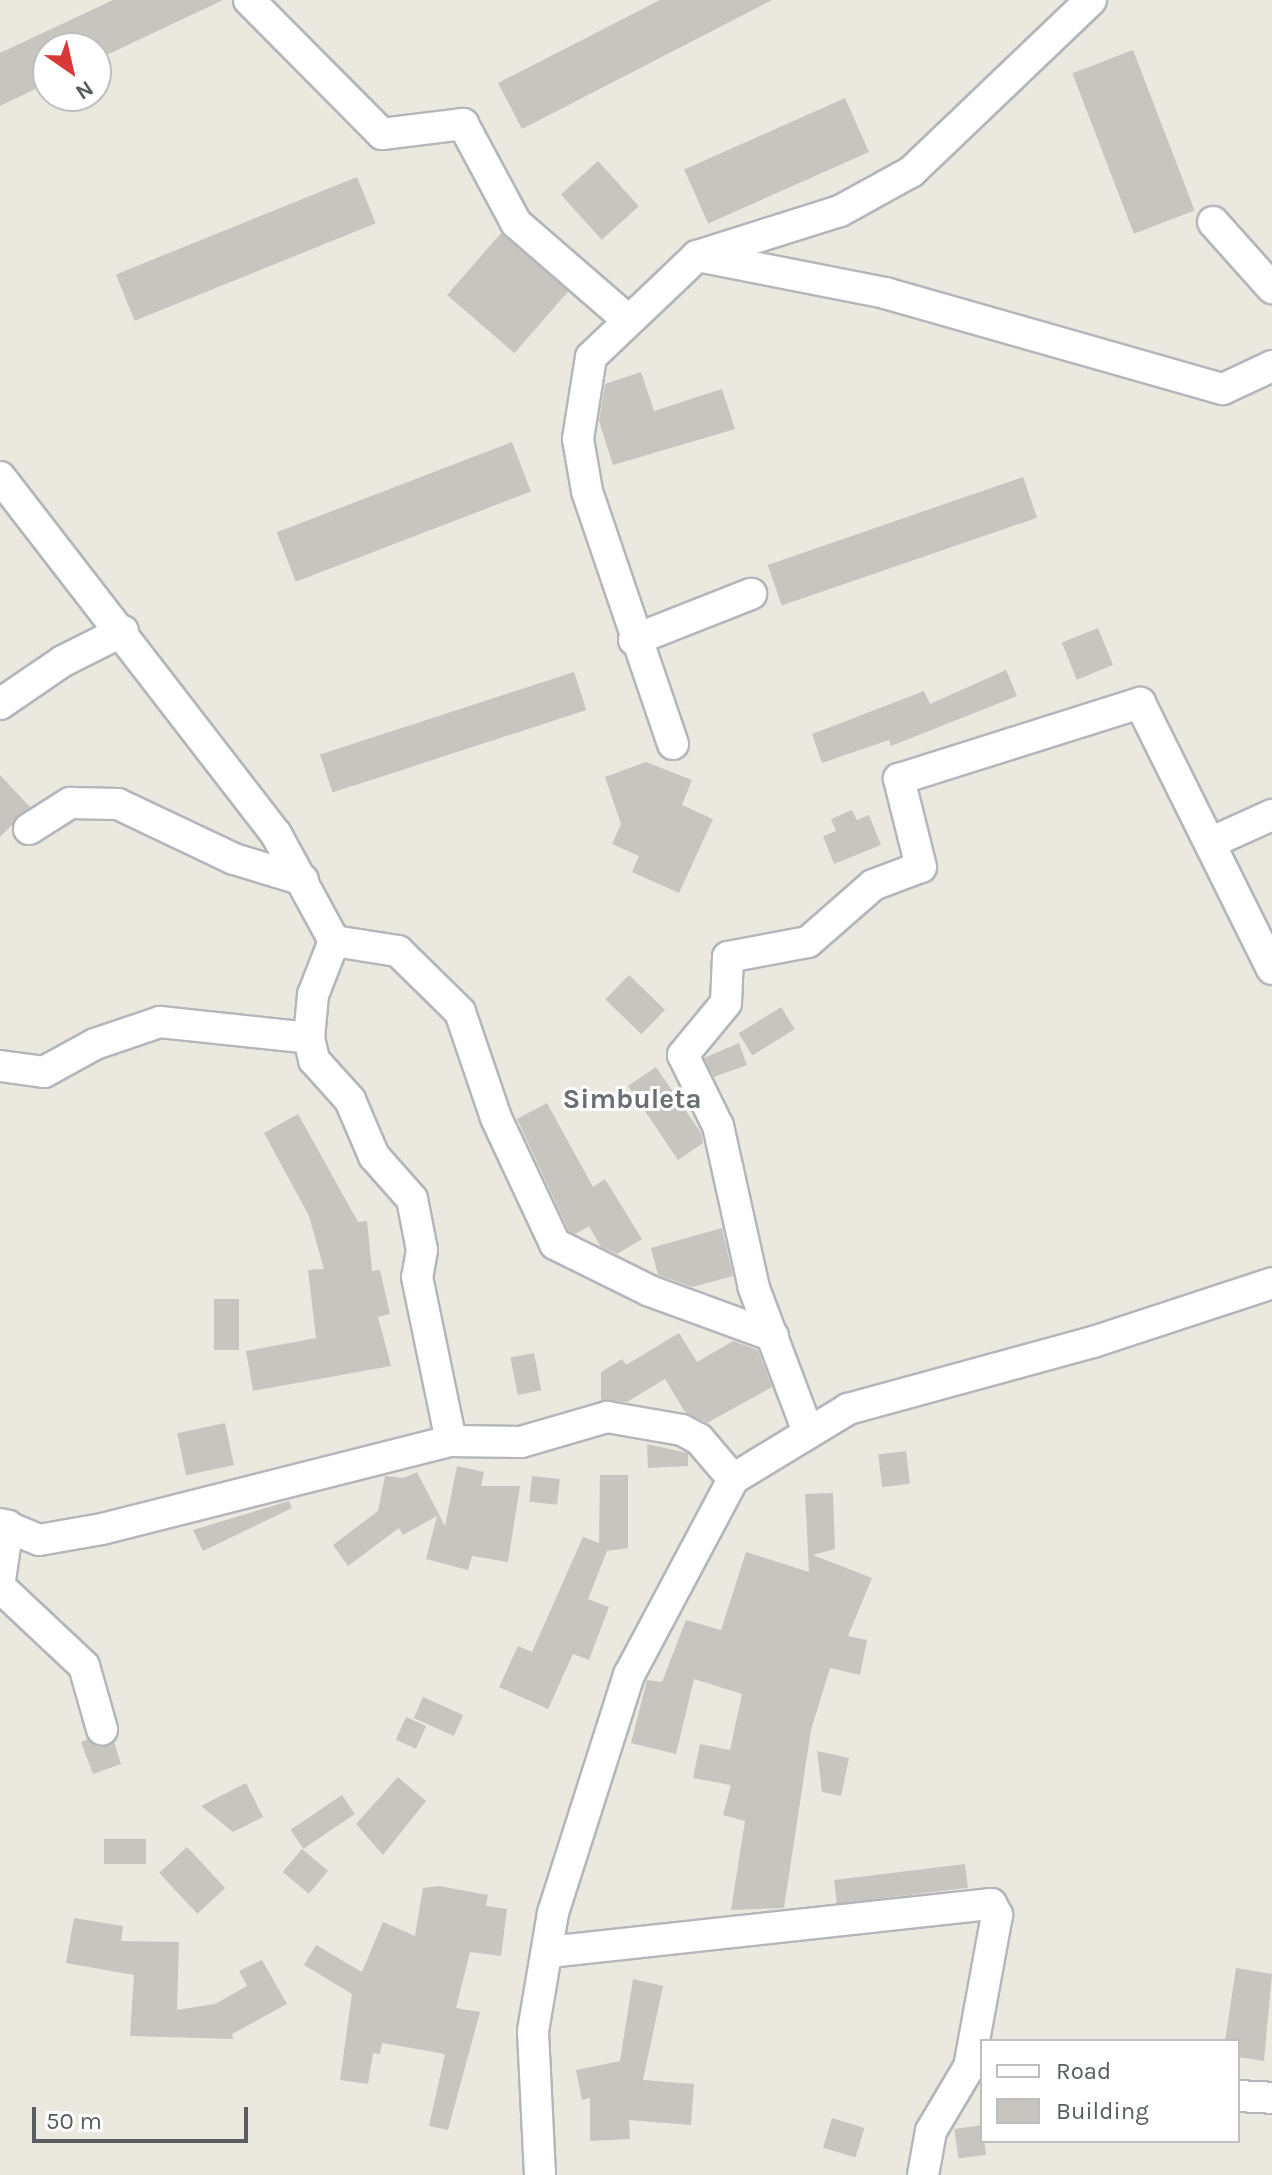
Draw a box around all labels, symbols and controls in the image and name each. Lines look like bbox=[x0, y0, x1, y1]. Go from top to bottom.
north arrow bbox=[32, 32, 112, 112]
text: N bbox=[70, 75, 98, 105]
district label: Simbuleta bbox=[562, 1082, 702, 1116]
legend bbox=[980, 2039, 1240, 2143]
text: Road bbox=[1056, 2057, 1111, 2085]
scale bar bbox=[36, 2091, 252, 2141]
text: Building bbox=[1056, 2097, 1149, 2125]
text: 50 m bbox=[46, 2107, 102, 2135]

